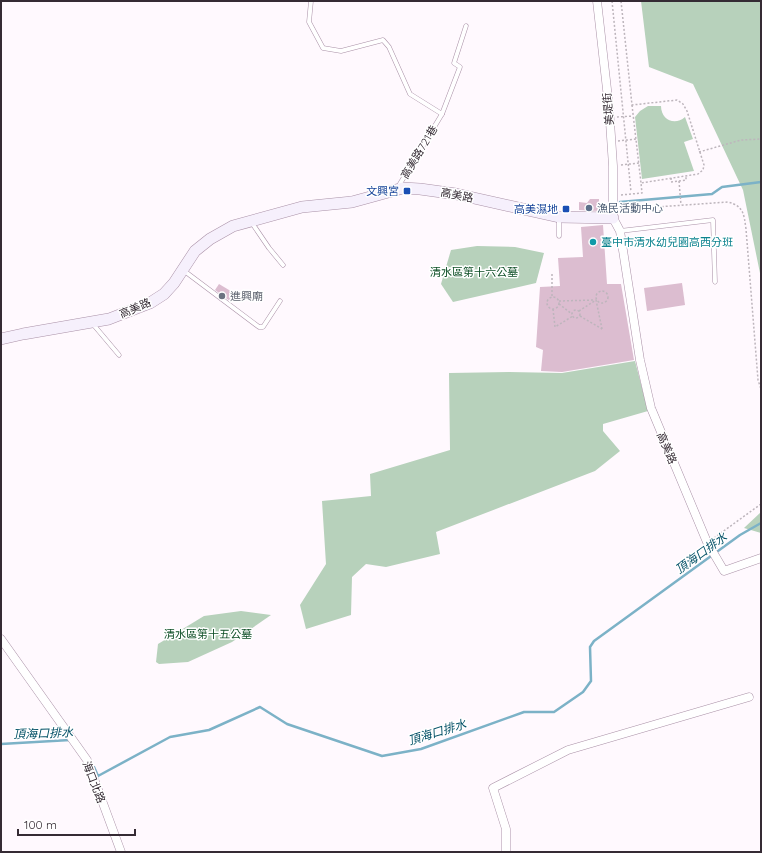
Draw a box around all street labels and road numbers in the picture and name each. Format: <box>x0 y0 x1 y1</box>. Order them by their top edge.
street label: 美堤街 <box>600 92 616 126</box>
street label: 高美路721巷 <box>398 123 440 181</box>
street label: 高美路 <box>439 185 475 205</box>
street label: 高美路 <box>117 295 153 321</box>
street label: 高美路 <box>654 430 680 466</box>
street label: 海口北路 <box>80 759 108 805</box>

